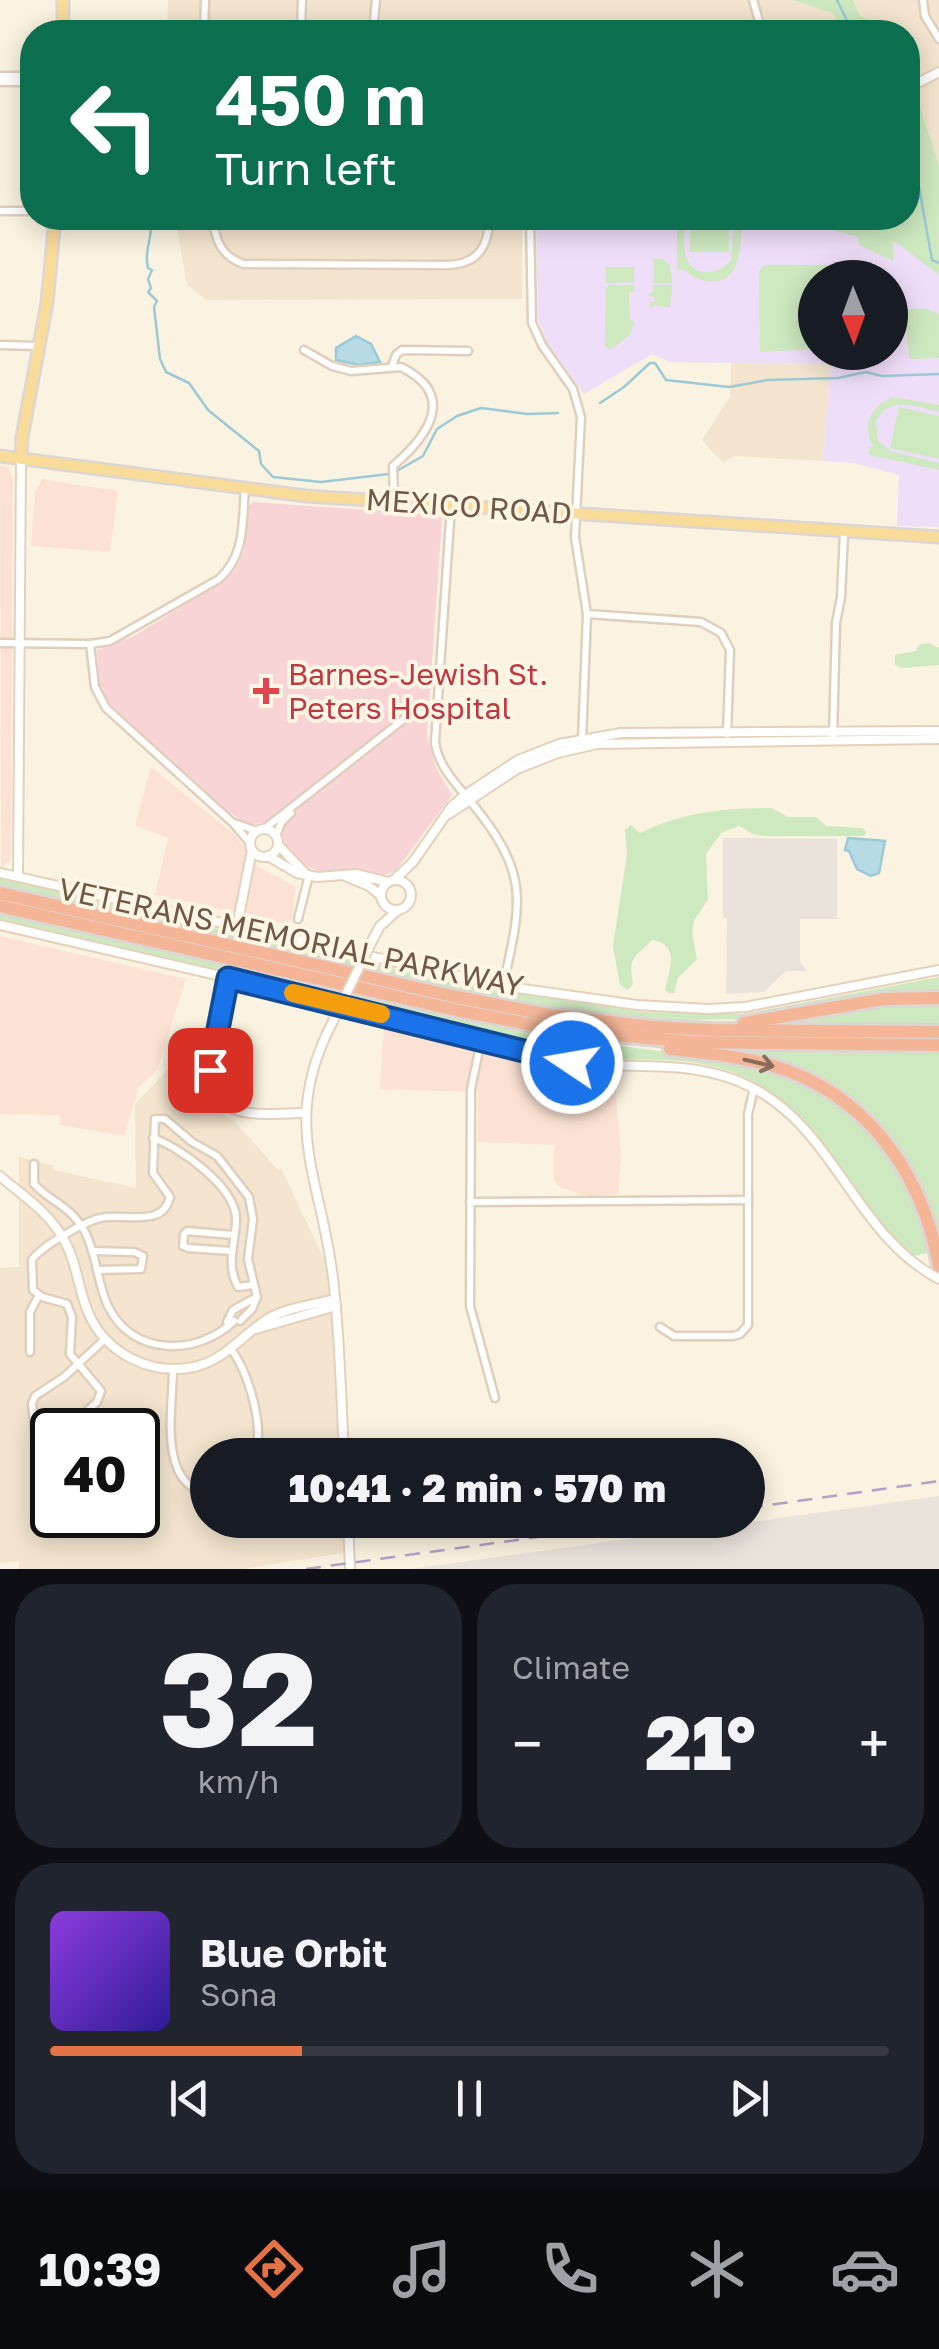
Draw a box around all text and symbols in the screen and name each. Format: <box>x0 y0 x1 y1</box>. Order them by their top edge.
text: 450 m <box>215 56 426 140</box>
icon: left <box>50 60 180 190</box>
text: Turn left <box>215 141 397 195</box>
north arrow <box>798 260 908 370</box>
map controls <box>798 260 908 370</box>
street label: MEXICO ROAD <box>365 481 573 531</box>
place label: Barnes-Jewish St. Peters Hospital <box>288 656 548 726</box>
marker: Barnes-Jewish St. Peters Hospital <box>253 678 279 704</box>
street label: VETERANS MEMORIAL PARKWAY <box>55 870 527 1004</box>
position arrow <box>520 1011 624 1115</box>
pin <box>168 1028 253 1113</box>
icon: arrive <box>183 1043 238 1098</box>
one-way arrow <box>742 1055 774 1073</box>
speed limit sign: 40 <box>30 1408 160 1538</box>
text: 10:41 · 2 min · 570 m <box>289 1465 666 1510</box>
text: 32 <box>159 1619 318 1775</box>
text: Climate <box>512 1648 630 1686</box>
text: 21° <box>645 1696 756 1787</box>
text: − <box>512 1710 542 1776</box>
text: + <box>859 1710 889 1776</box>
text: km/h <box>198 1762 279 1800</box>
text: Blue Orbit <box>200 1930 387 1975</box>
text: Sona <box>200 1975 277 2013</box>
icon: previous <box>162 2071 217 2126</box>
icon: pause <box>442 2071 497 2126</box>
icon: next <box>722 2071 777 2126</box>
icon: directions <box>239 2234 309 2304</box>
icon: music <box>387 2234 457 2304</box>
icon: phone <box>535 2234 605 2304</box>
icon: climate <box>682 2234 752 2304</box>
icon: car <box>830 2234 900 2304</box>
text: 10:39 <box>39 2242 162 2296</box>

